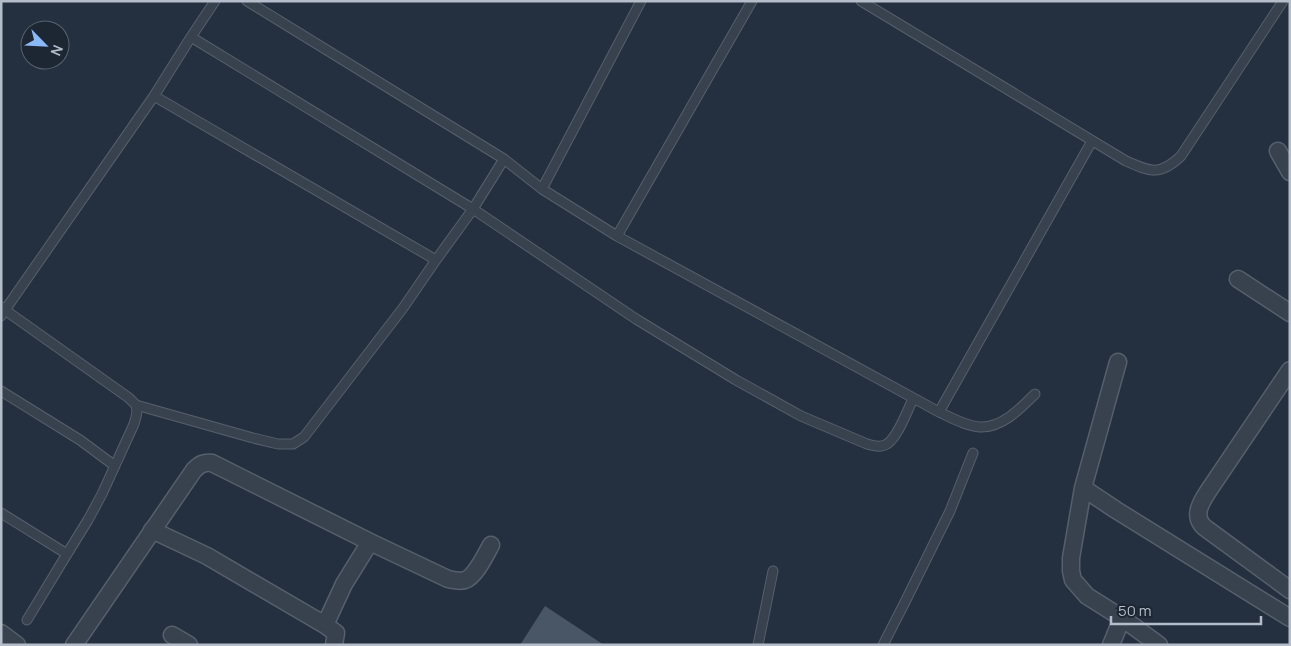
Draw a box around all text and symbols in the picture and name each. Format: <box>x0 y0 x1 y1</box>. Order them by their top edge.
north arrow <box>20 20 70 70</box>
text: N <box>47 42 68 59</box>
scale bar <box>1111 594 1261 626</box>
text: 50 m <box>1118 600 1152 621</box>

